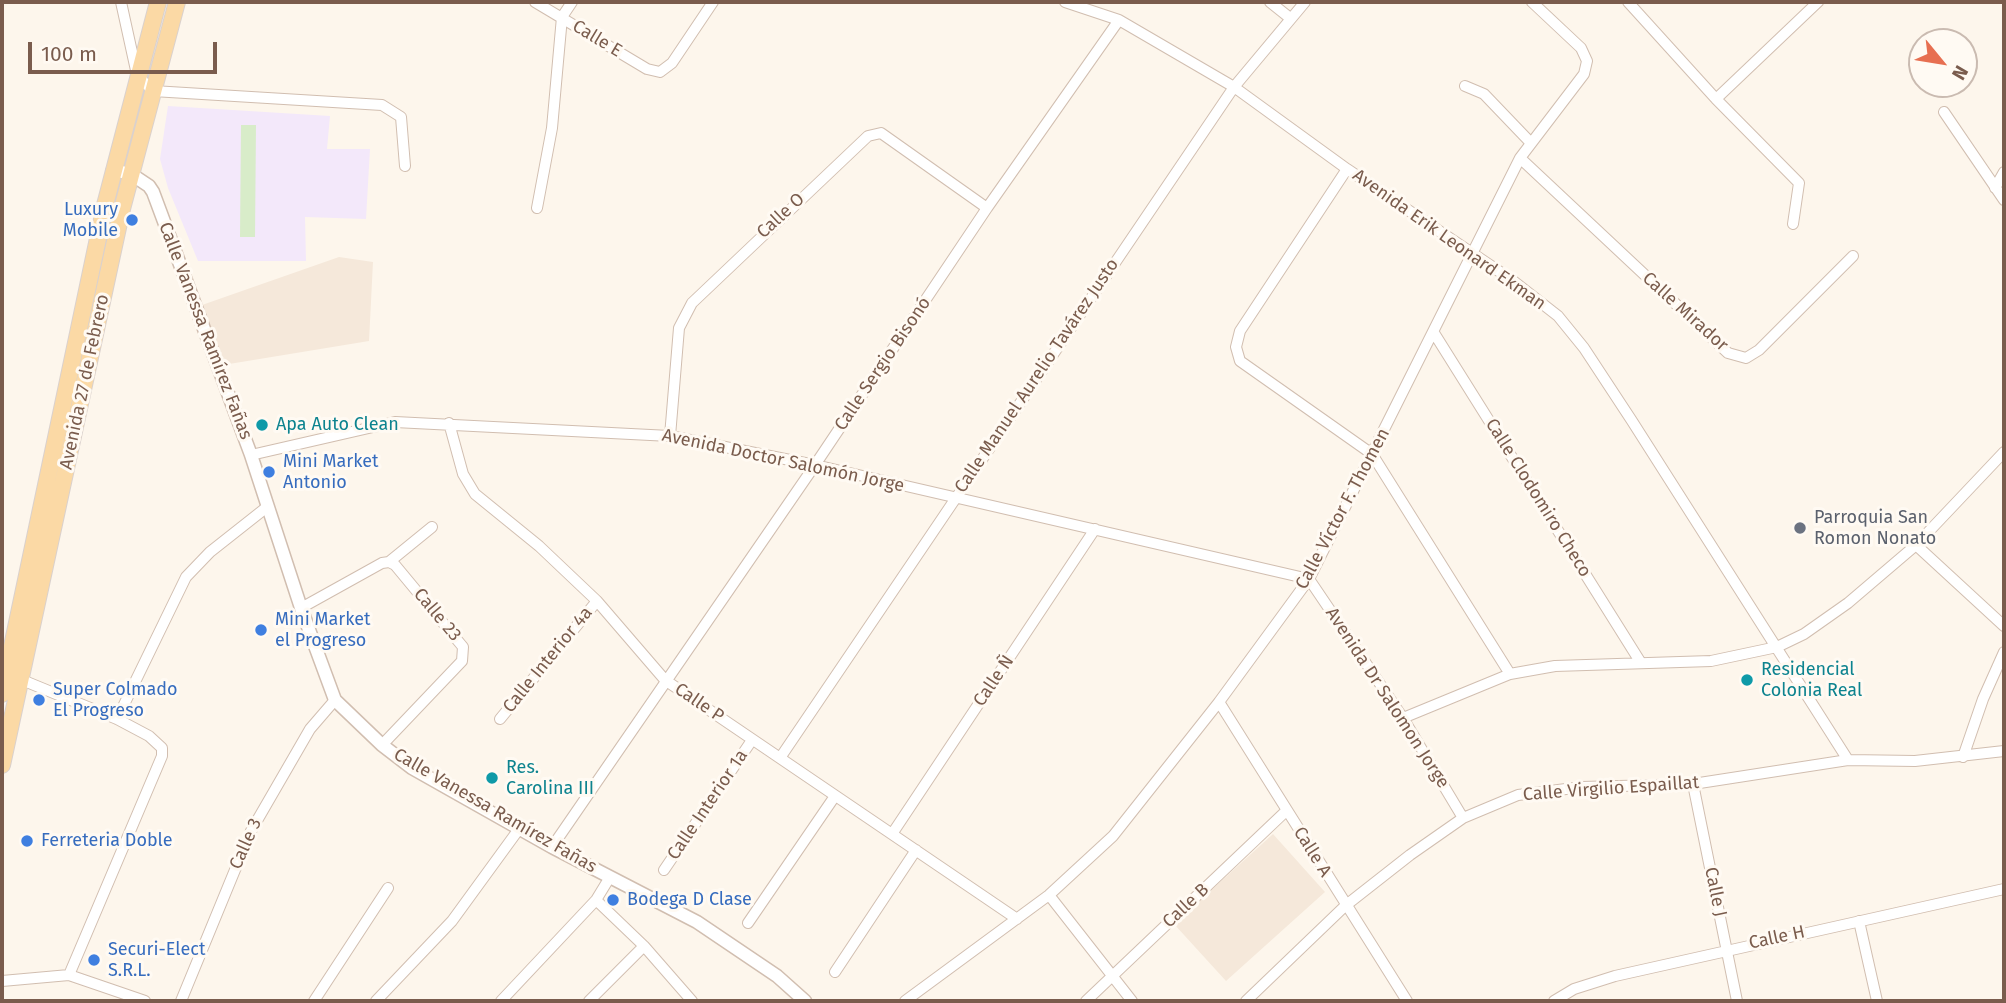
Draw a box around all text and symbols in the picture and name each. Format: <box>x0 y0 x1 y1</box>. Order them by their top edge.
street label: Calle E <box>568 16 626 62</box>
scale bar <box>32 28 220 72</box>
north arrow <box>1908 28 1978 98</box>
text: 100 m <box>41 41 97 67</box>
text: N <box>1947 62 1973 84</box>
street label: Avenida Erik Leonard Ekman <box>1348 165 1550 315</box>
street label: Calle O <box>753 189 809 243</box>
place label: Luxury Mobile <box>63 199 118 242</box>
marker: Luxury Mobile <box>124 212 140 228</box>
street label: Calle Vanessa Ramírez Fañas <box>154 219 256 443</box>
street label: Calle Manuel Aurelio Tavárez Justo <box>950 255 1124 497</box>
street label: Calle Mirador <box>1638 268 1732 356</box>
street label: Avenida 27 de Febrero <box>56 292 114 472</box>
street label: Calle Sergio Bisonó <box>830 293 936 435</box>
place label: Apa Auto Clean <box>276 414 399 436</box>
street label: Calle Clodomiro Checo <box>1480 415 1596 581</box>
marker: Apa Auto Clean <box>254 417 270 433</box>
street label: Avenida Doctor Salomón Jorge <box>660 425 906 497</box>
street label: Calle Víctor F. Thomen <box>1291 425 1395 593</box>
place label: Mini Market Antonio <box>283 451 379 494</box>
marker: Mini Market Antonio <box>261 464 277 480</box>
place label: Parroquia San Romon Nonato <box>1814 507 1936 550</box>
marker: Parroquia San Romon Nonato <box>1792 520 1808 536</box>
street label: Calle 23 <box>409 584 465 646</box>
street label: Calle Interior 4a <box>499 603 597 717</box>
street label: Avenida Dr Salomon Jorge <box>1320 604 1454 792</box>
place label: Mini Market el Progreso <box>275 609 371 652</box>
marker: Mini Market el Progreso <box>253 622 269 638</box>
street label: Calle Ñ <box>969 651 1019 711</box>
place label: Residencial Colonia Real <box>1761 659 1862 702</box>
marker: Residencial Colonia Real <box>1739 672 1755 688</box>
place label: Super Colmado El Progreso <box>53 679 178 722</box>
street label: Calle P <box>670 679 728 727</box>
marker: Super Colmado El Progreso <box>31 692 47 708</box>
street label: Calle Vanessa Ramírez Fañas <box>390 744 600 878</box>
street label: Calle Interior 1a <box>663 746 753 864</box>
place label: Res. Carolina III <box>506 757 594 800</box>
marker: Res. Carolina III <box>484 770 500 786</box>
street label: Calle Virgilio Espaillat <box>1522 772 1700 806</box>
street label: Calle 3 <box>225 815 267 873</box>
street label: Calle A <box>1288 823 1336 881</box>
place label: Ferreteria Doble <box>41 830 173 852</box>
marker: Ferreteria Doble <box>19 833 35 849</box>
street label: Calle J <box>1699 865 1731 919</box>
street label: Calle B <box>1158 879 1214 933</box>
place label: Bodega D Clase <box>627 889 752 911</box>
marker: Bodega D Clase <box>605 892 621 908</box>
street label: Calle H <box>1747 922 1807 954</box>
place label: Securi-Elect S.R.L. <box>108 939 205 982</box>
marker: Securi-Elect S.R.L. <box>86 952 102 968</box>

